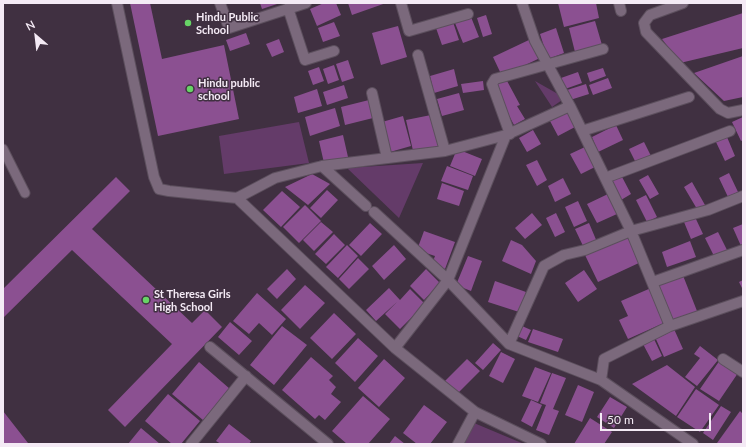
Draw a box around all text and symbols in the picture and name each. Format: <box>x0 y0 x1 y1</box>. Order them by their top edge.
place label: Hindu Public School <box>196 10 259 36</box>
north arrow <box>16 16 56 56</box>
text: N <box>23 17 37 33</box>
marker: Hindu Public School <box>183 18 193 28</box>
place label: Hindu public school <box>198 76 260 102</box>
marker: Hindu public school <box>185 84 195 94</box>
place label: St Theresa Girls High School <box>154 287 230 313</box>
marker: St Theresa Girls High School <box>141 295 151 305</box>
scale bar <box>602 405 713 431</box>
text: 50 m <box>607 412 634 427</box>

